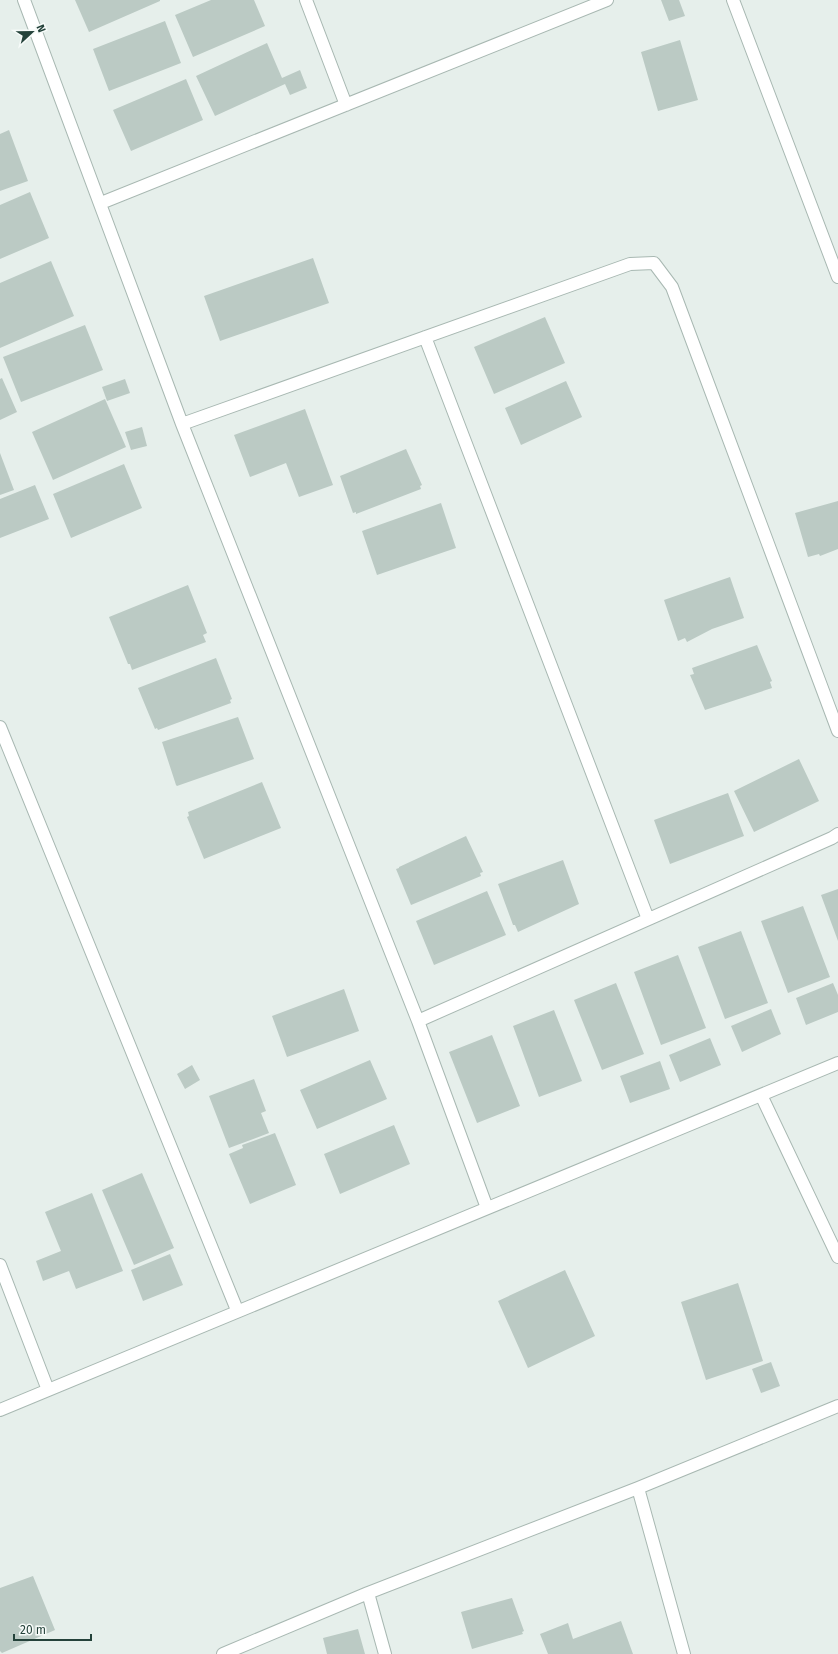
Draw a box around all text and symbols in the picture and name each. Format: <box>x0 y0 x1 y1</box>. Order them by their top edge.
north arrow <box>12 12 52 52</box>
text: N <box>33 23 48 34</box>
scale bar <box>14 1616 91 1642</box>
text: 20 m <box>20 1623 46 1637</box>

